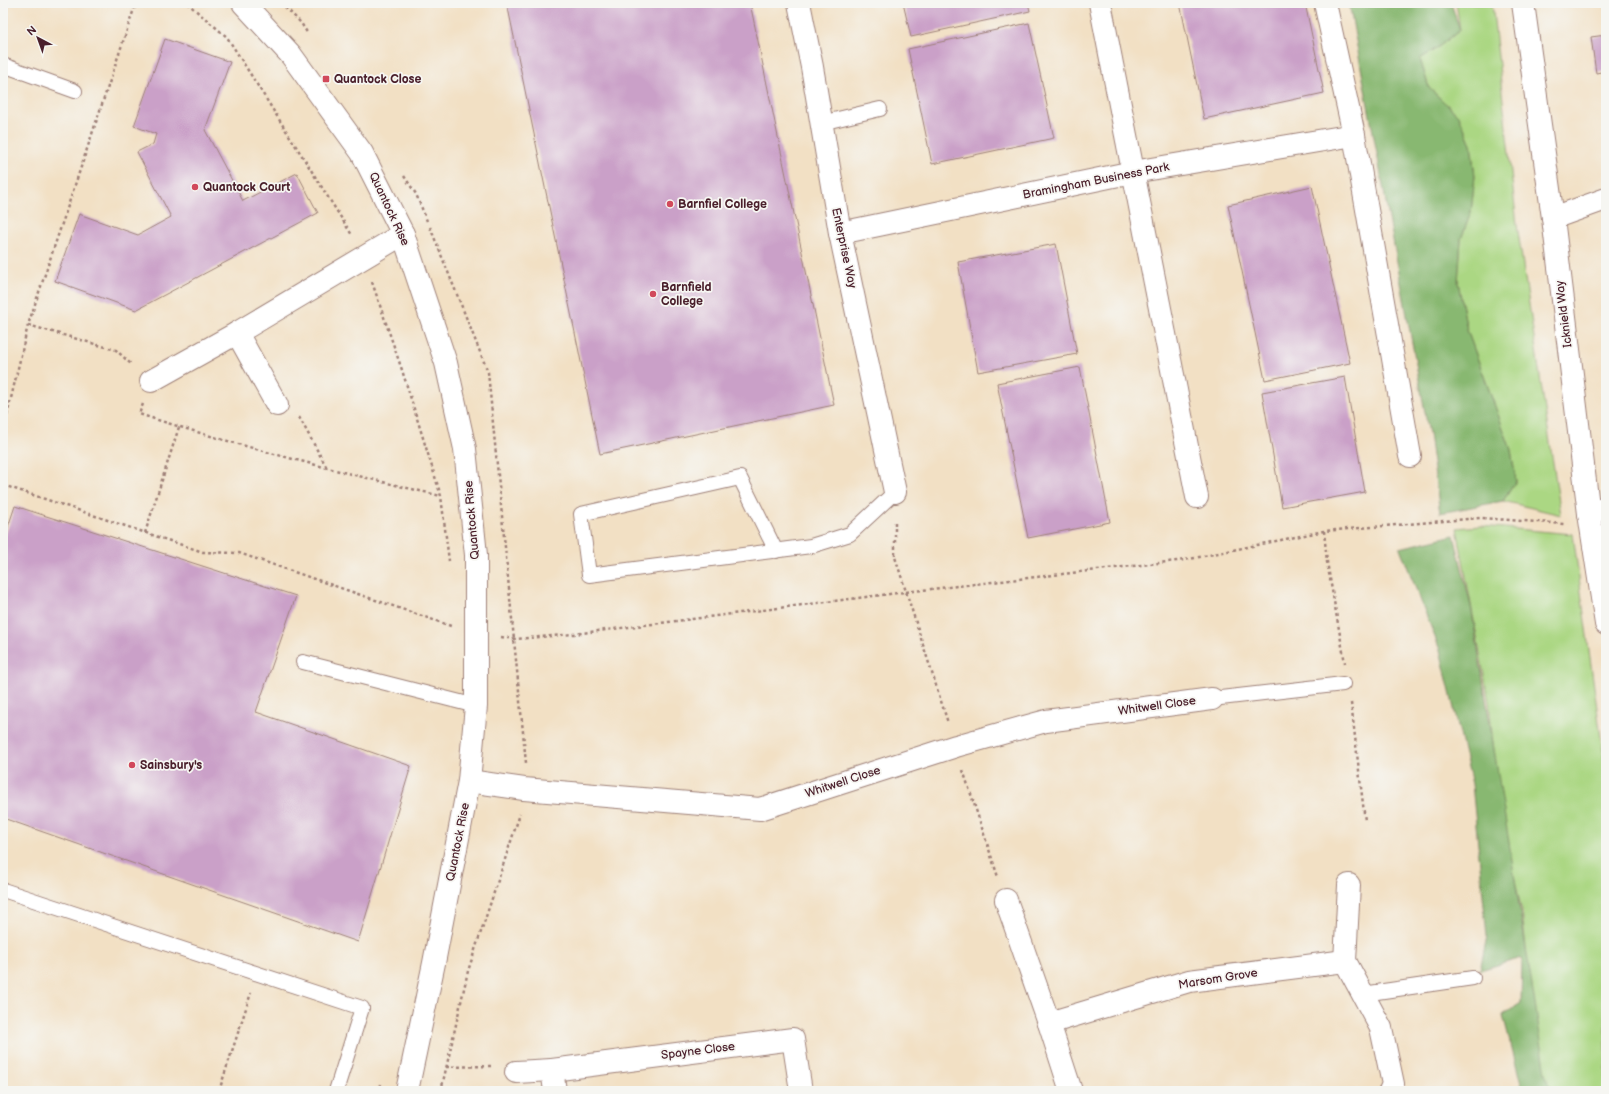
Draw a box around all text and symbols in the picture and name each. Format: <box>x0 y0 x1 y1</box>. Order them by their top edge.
north arrow <box>18 18 58 58</box>
text: N <box>24 23 39 38</box>
place label: Quantock Close <box>334 72 421 87</box>
marker: Quantock Close <box>321 74 331 84</box>
street label: Bramingham Business Park <box>1022 159 1171 203</box>
street label: Quantock Rise <box>365 170 413 248</box>
place label: Quantock Court <box>203 180 290 195</box>
marker: Quantock Court <box>190 182 200 192</box>
place label: Barnfiel College <box>678 197 767 212</box>
marker: Barnfiel College <box>665 199 675 209</box>
street label: Enterprise Way <box>828 206 860 290</box>
street label: Icknield Way <box>1552 279 1576 348</box>
place label: Barnfield College <box>661 280 712 309</box>
marker: Barnfield College <box>648 289 658 299</box>
street label: Quantock Rise <box>461 480 483 560</box>
street label: Whitwell Close <box>1117 693 1197 719</box>
place label: Sainsbury's <box>140 758 202 773</box>
marker: Sainsbury's <box>127 760 137 770</box>
street label: Whitwell Close <box>803 763 883 801</box>
street label: Quantock Rise <box>443 801 473 883</box>
street label: Marsom Grove <box>1177 965 1259 993</box>
street label: Spayne Close <box>660 1039 736 1063</box>

